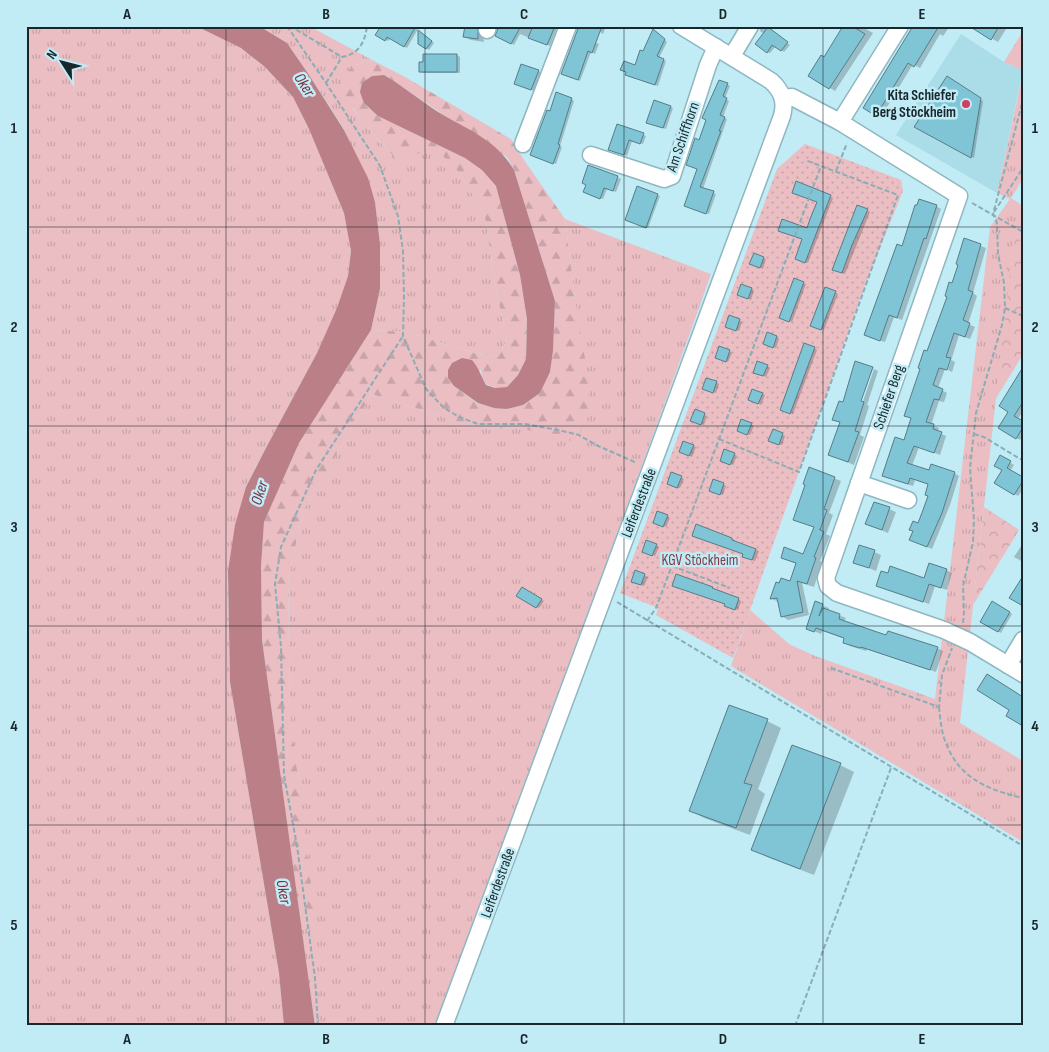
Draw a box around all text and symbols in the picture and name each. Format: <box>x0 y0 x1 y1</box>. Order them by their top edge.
text: A <box>122 5 131 24</box>
text: B <box>322 5 330 24</box>
text: C <box>520 5 528 24</box>
text: D <box>719 5 727 24</box>
text: E <box>919 5 926 24</box>
north arrow <box>38 38 88 88</box>
text: N <box>43 47 61 63</box>
water label: Oker <box>290 70 319 101</box>
place label: Kita Schiefer Berg Stöckheim <box>873 86 956 122</box>
marker: Kita Schiefer Berg Stöckheim <box>960 98 972 110</box>
street label: Am Schiffhorn <box>662 100 704 175</box>
text: 1 <box>11 119 18 138</box>
text: 1 <box>1032 119 1039 138</box>
text: 2 <box>10 318 18 337</box>
text: 2 <box>1031 318 1039 337</box>
street label: Schiefer Berg <box>869 362 909 432</box>
street label: Leiferdestraße <box>617 466 661 540</box>
water label: Oker <box>247 478 273 507</box>
text: 3 <box>10 518 18 537</box>
text: 3 <box>1031 518 1039 537</box>
park label: KGV Stöckheim <box>662 551 738 570</box>
text: 4 <box>10 717 18 736</box>
text: 4 <box>1031 717 1039 736</box>
street label: Leiferdestraße <box>477 846 519 920</box>
water label: Oker <box>272 878 295 906</box>
text: 5 <box>10 916 18 935</box>
text: 5 <box>1031 916 1039 935</box>
text: A <box>122 1030 131 1049</box>
text: B <box>322 1030 330 1049</box>
text: C <box>520 1030 528 1049</box>
text: D <box>719 1030 727 1049</box>
text: E <box>919 1030 926 1049</box>

